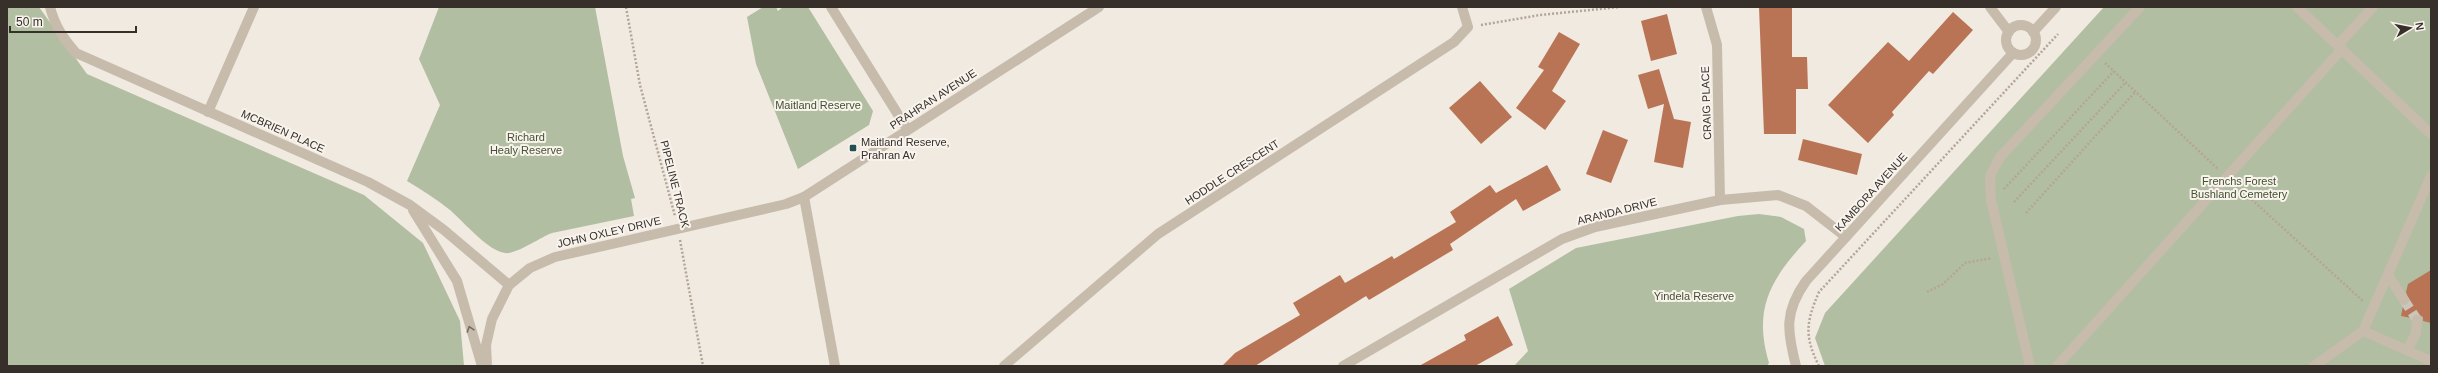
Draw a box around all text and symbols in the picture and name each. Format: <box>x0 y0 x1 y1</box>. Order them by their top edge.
scale bar <box>10 8 136 34</box>
north arrow <box>2390 8 2430 48</box>
text: 50 m <box>16 15 43 29</box>
text: N <box>2413 21 2426 31</box>
street label: CRAIG PLACE <box>1699 66 1713 140</box>
street label: PRAHRAN AVENUE <box>888 67 978 131</box>
park label: Maitland Reserve <box>775 99 861 111</box>
street label: MCBRIEN PLACE <box>240 107 326 155</box>
park label: Richard Healy Reserve <box>490 131 562 156</box>
place label: Maitland Reserve, Prahran Av <box>861 136 950 161</box>
street label: HODDLE CRESCENT <box>1183 137 1281 207</box>
street label: PIPELINE TRACK <box>658 139 692 230</box>
marker: Maitland Reserve, Prahran Av <box>848 143 858 153</box>
street label: KAMBORA AVENUE <box>1833 150 1909 234</box>
park label: Frenchs Forest Bushland Cemetery <box>2191 175 2288 200</box>
street label: ARANDA DRIVE <box>1576 195 1658 227</box>
street label: JOHN OXLEY DRIVE <box>556 214 662 250</box>
park label: Yindela Reserve <box>1654 290 1734 302</box>
one-way arrow <box>466 326 475 333</box>

